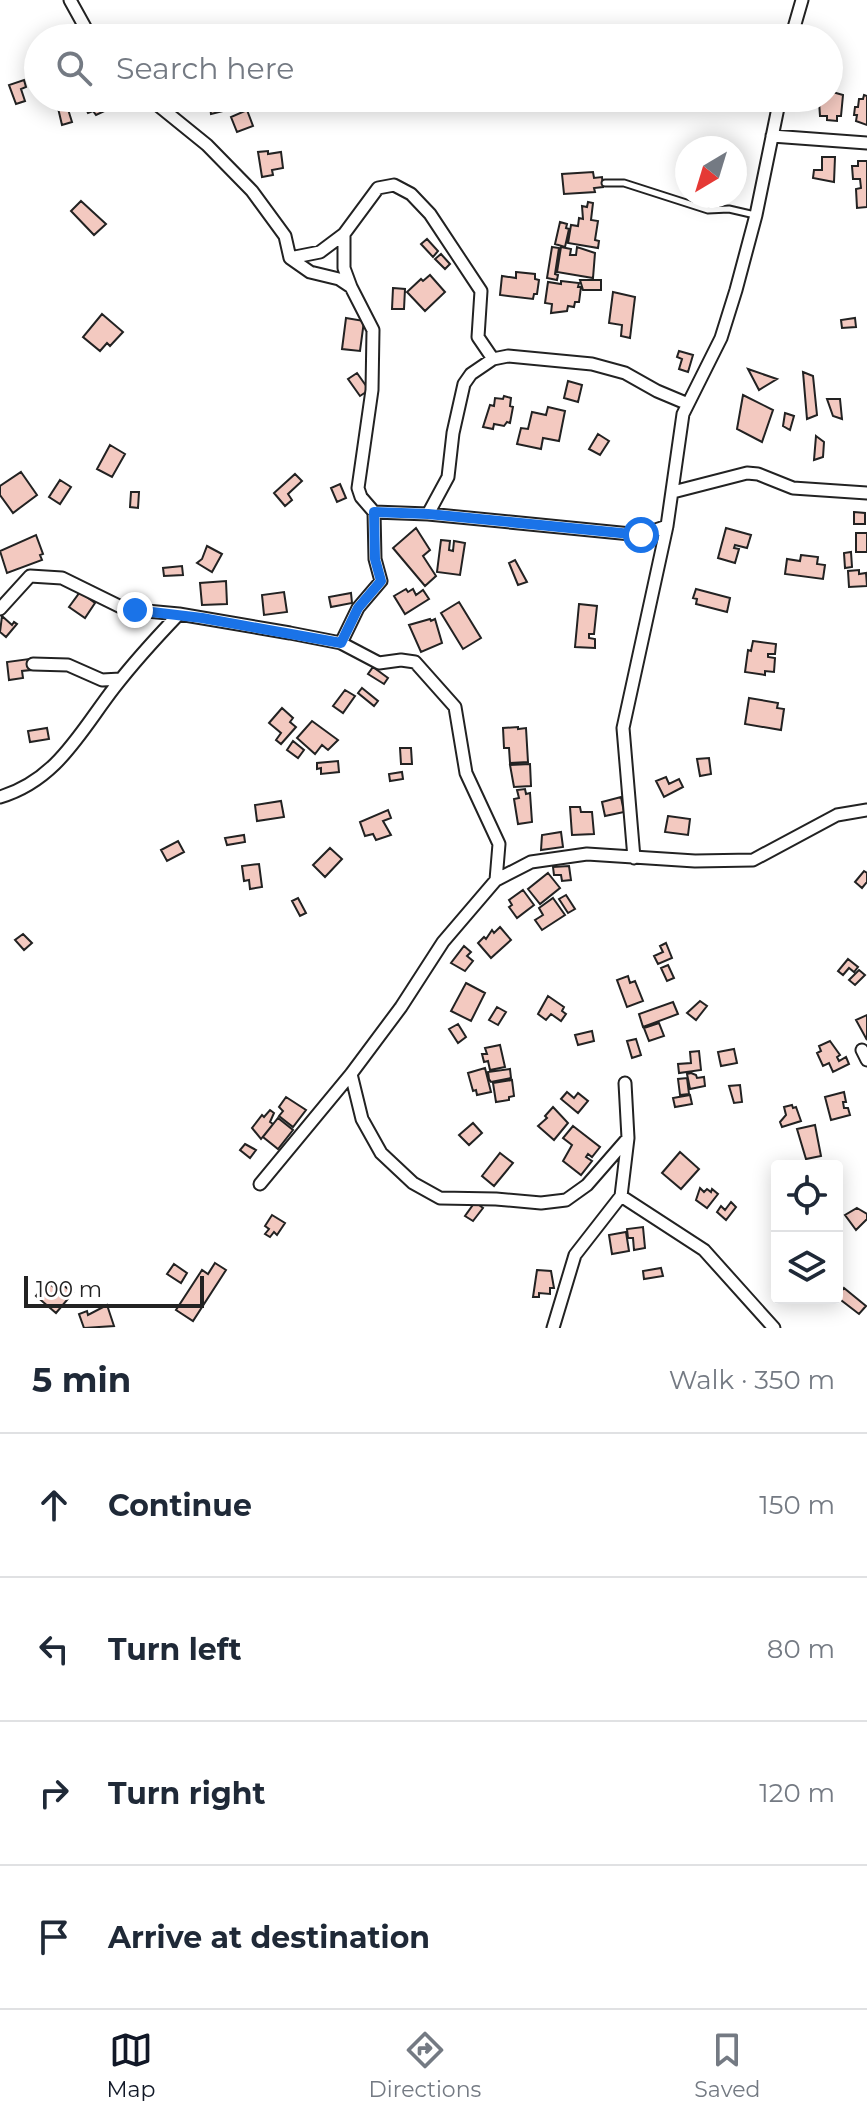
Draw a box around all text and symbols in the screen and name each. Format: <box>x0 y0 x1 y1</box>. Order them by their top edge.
search box <box>24 24 843 112</box>
icon: search <box>52 46 96 90</box>
text: Search here <box>116 50 294 87</box>
north arrow <box>675 136 747 208</box>
route start <box>623 517 659 553</box>
route end <box>117 592 153 628</box>
map controls <box>771 1160 843 1304</box>
button: locate <box>771 1160 843 1232</box>
button: layers <box>771 1232 843 1304</box>
scale bar <box>24 1272 204 1308</box>
text: 100 m <box>36 1276 102 1303</box>
text: 5 min <box>32 1359 131 1401</box>
text: Walk · 350 m <box>669 1364 835 1396</box>
icon: ahead <box>32 1483 76 1527</box>
text: Continue <box>108 1487 252 1524</box>
text: 150 m <box>759 1489 835 1521</box>
icon: left <box>32 1627 76 1671</box>
text: Turn left <box>108 1631 241 1668</box>
text: 80 m <box>767 1633 835 1665</box>
icon: right <box>32 1771 76 1815</box>
text: Turn right <box>108 1775 265 1812</box>
text: 120 m <box>759 1777 835 1809</box>
icon: arrive <box>32 1915 76 1959</box>
text: Arrive at destination <box>108 1919 430 1956</box>
tab: Map <box>107 2028 155 2103</box>
tab: Directions <box>369 2028 481 2103</box>
tab: Saved <box>694 2028 760 2103</box>

